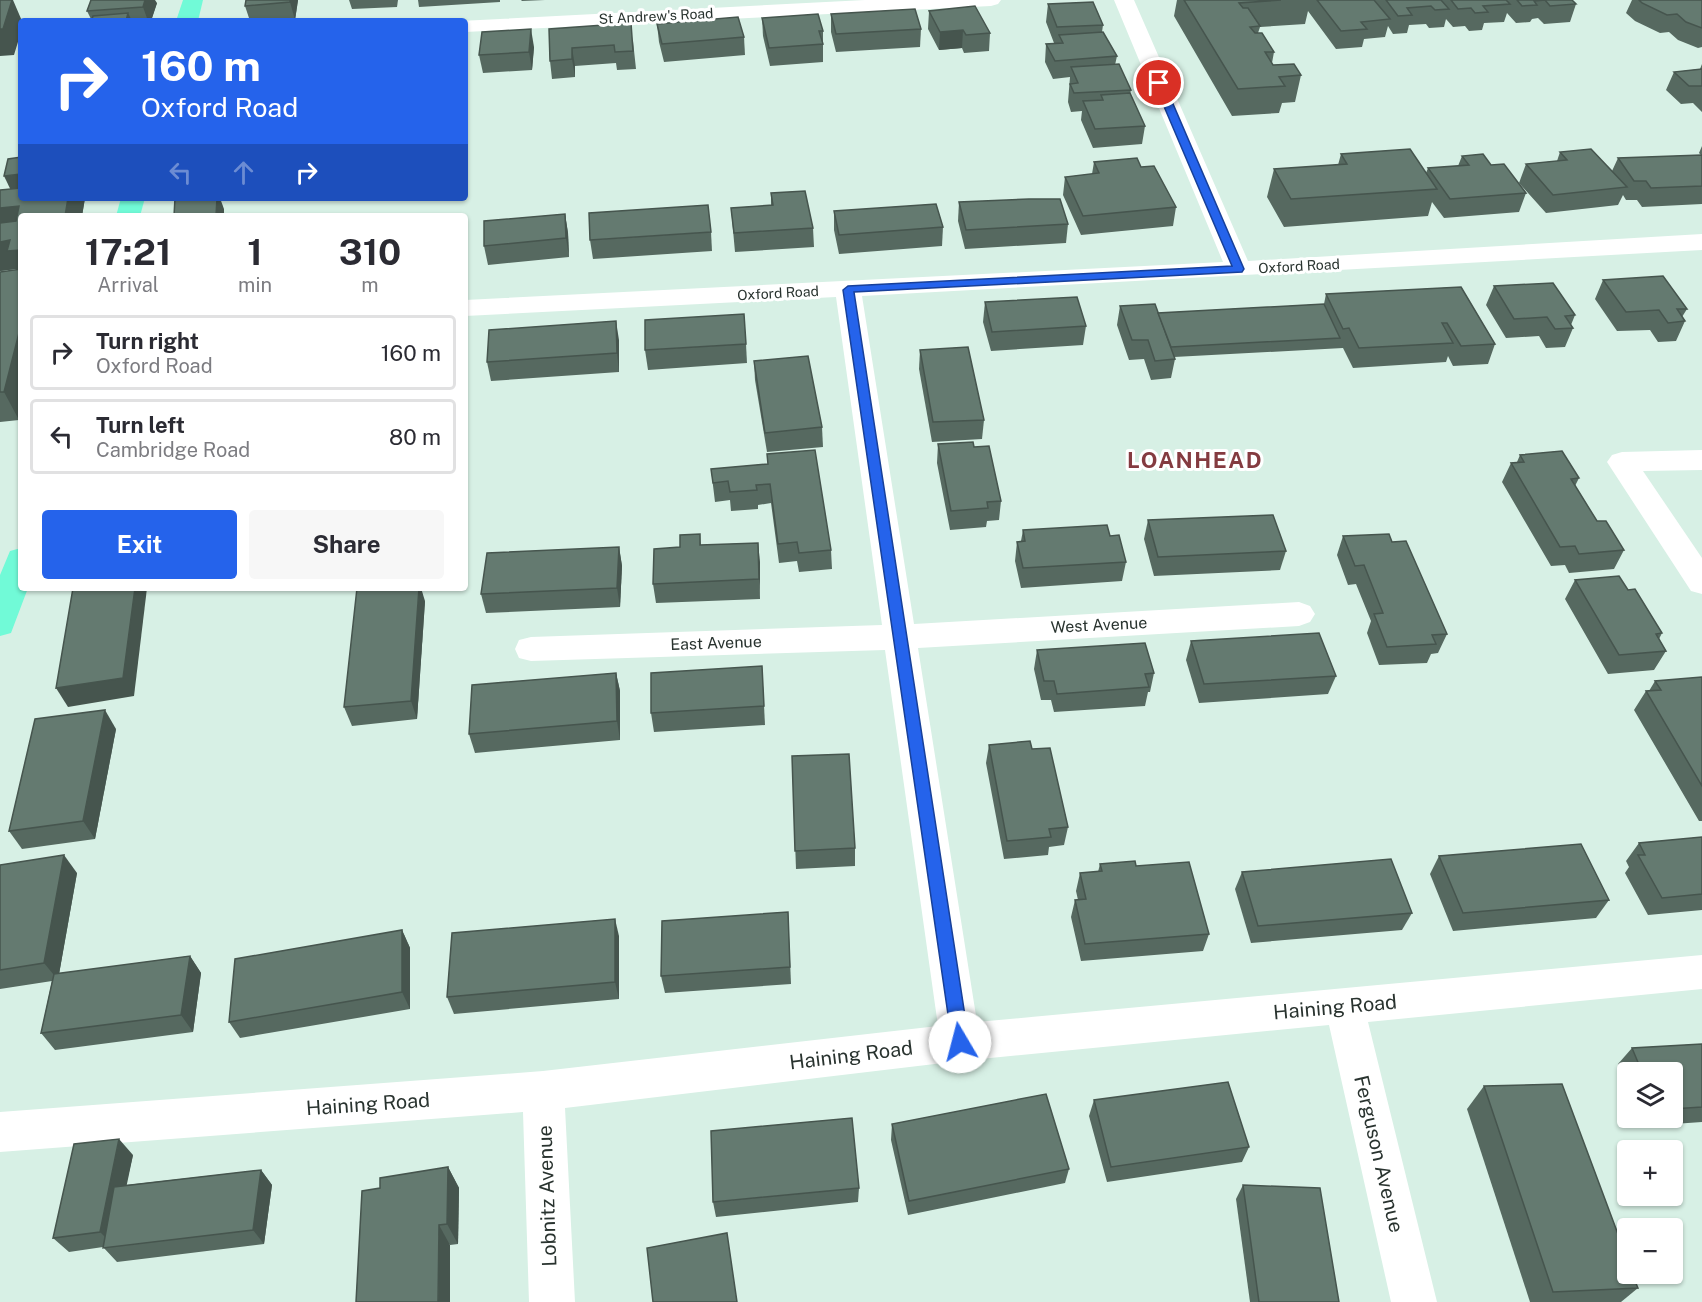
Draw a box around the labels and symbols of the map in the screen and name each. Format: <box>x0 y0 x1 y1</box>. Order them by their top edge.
street label: St Andrew's Road <box>598 5 714 27</box>
pin <box>1133 57 1184 108</box>
street label: Oxford Road <box>1258 256 1340 276</box>
street label: Oxford Road <box>737 283 819 303</box>
district label: LOANHEAD <box>1127 447 1263 473</box>
street label: West Avenue <box>1050 613 1148 637</box>
street label: East Avenue <box>670 632 762 654</box>
street label: Haining Road <box>1272 990 1398 1024</box>
position arrow <box>928 1010 992 1074</box>
street label: Haining Road <box>788 1036 914 1074</box>
street label: Ferguson Avenue <box>1349 1073 1409 1235</box>
street label: Haining Road <box>305 1088 431 1120</box>
street label: Lobnitz Avenue <box>533 1125 561 1267</box>

